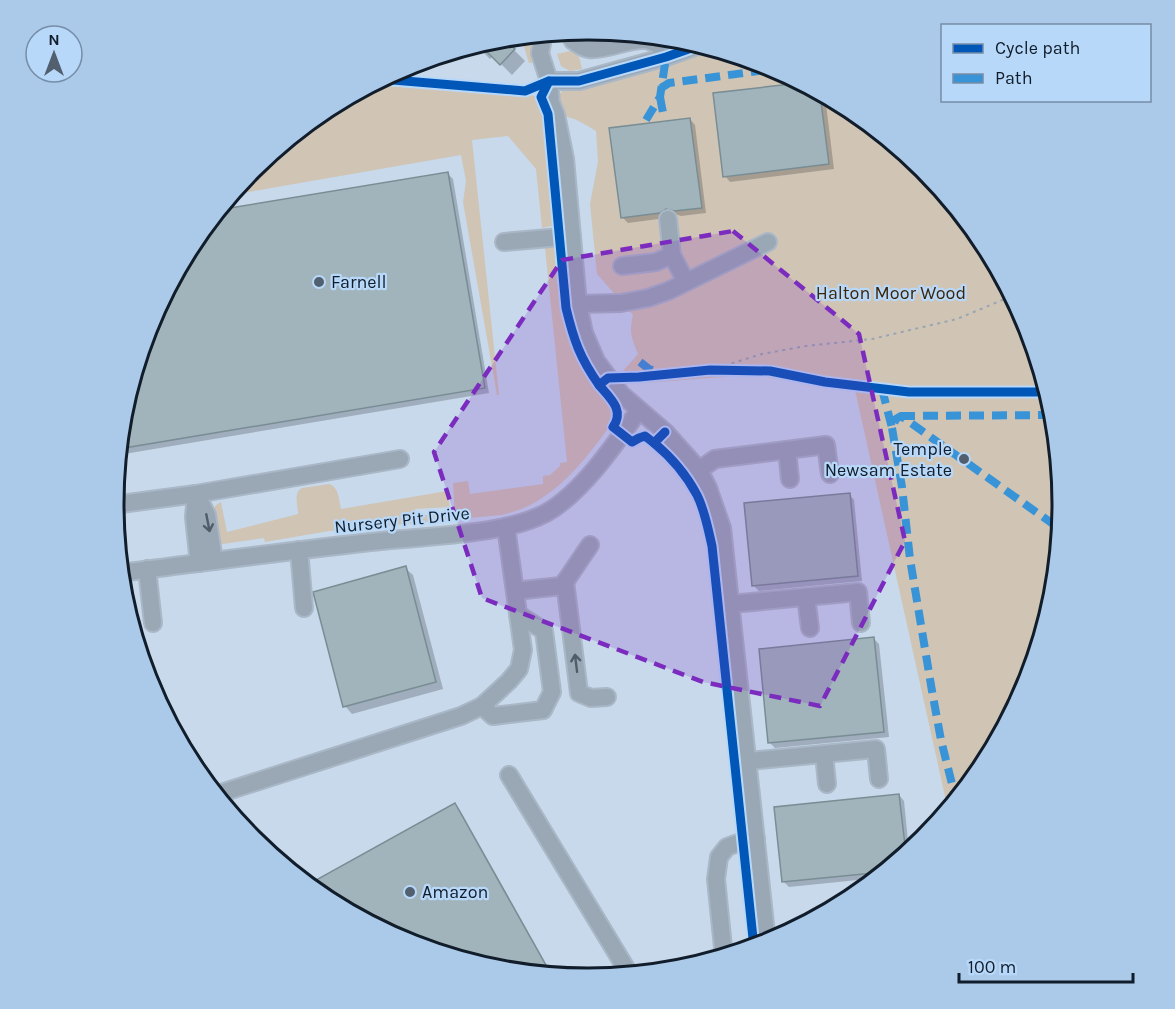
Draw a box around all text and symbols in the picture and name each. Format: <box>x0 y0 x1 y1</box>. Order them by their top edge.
north arrow <box>24 24 84 84</box>
legend <box>941 24 1151 102</box>
text: N <box>48 30 60 49</box>
text: Cycle path <box>995 37 1080 59</box>
text: Path <box>995 67 1033 89</box>
place label: Farnell <box>331 271 387 293</box>
marker: Farnell <box>312 275 326 289</box>
park label: Halton Moor Wood <box>816 282 966 304</box>
place label: Temple Newsam Estate <box>825 438 952 481</box>
marker: Temple Newsam Estate <box>957 452 971 466</box>
street label: Nursery Pit Drive <box>333 502 471 538</box>
one-way arrow <box>203 513 214 532</box>
one-way arrow <box>570 654 581 674</box>
place label: Amazon <box>422 881 488 903</box>
marker: Amazon <box>403 885 417 899</box>
scale bar <box>959 946 1133 984</box>
text: 100 m <box>968 956 1016 978</box>

